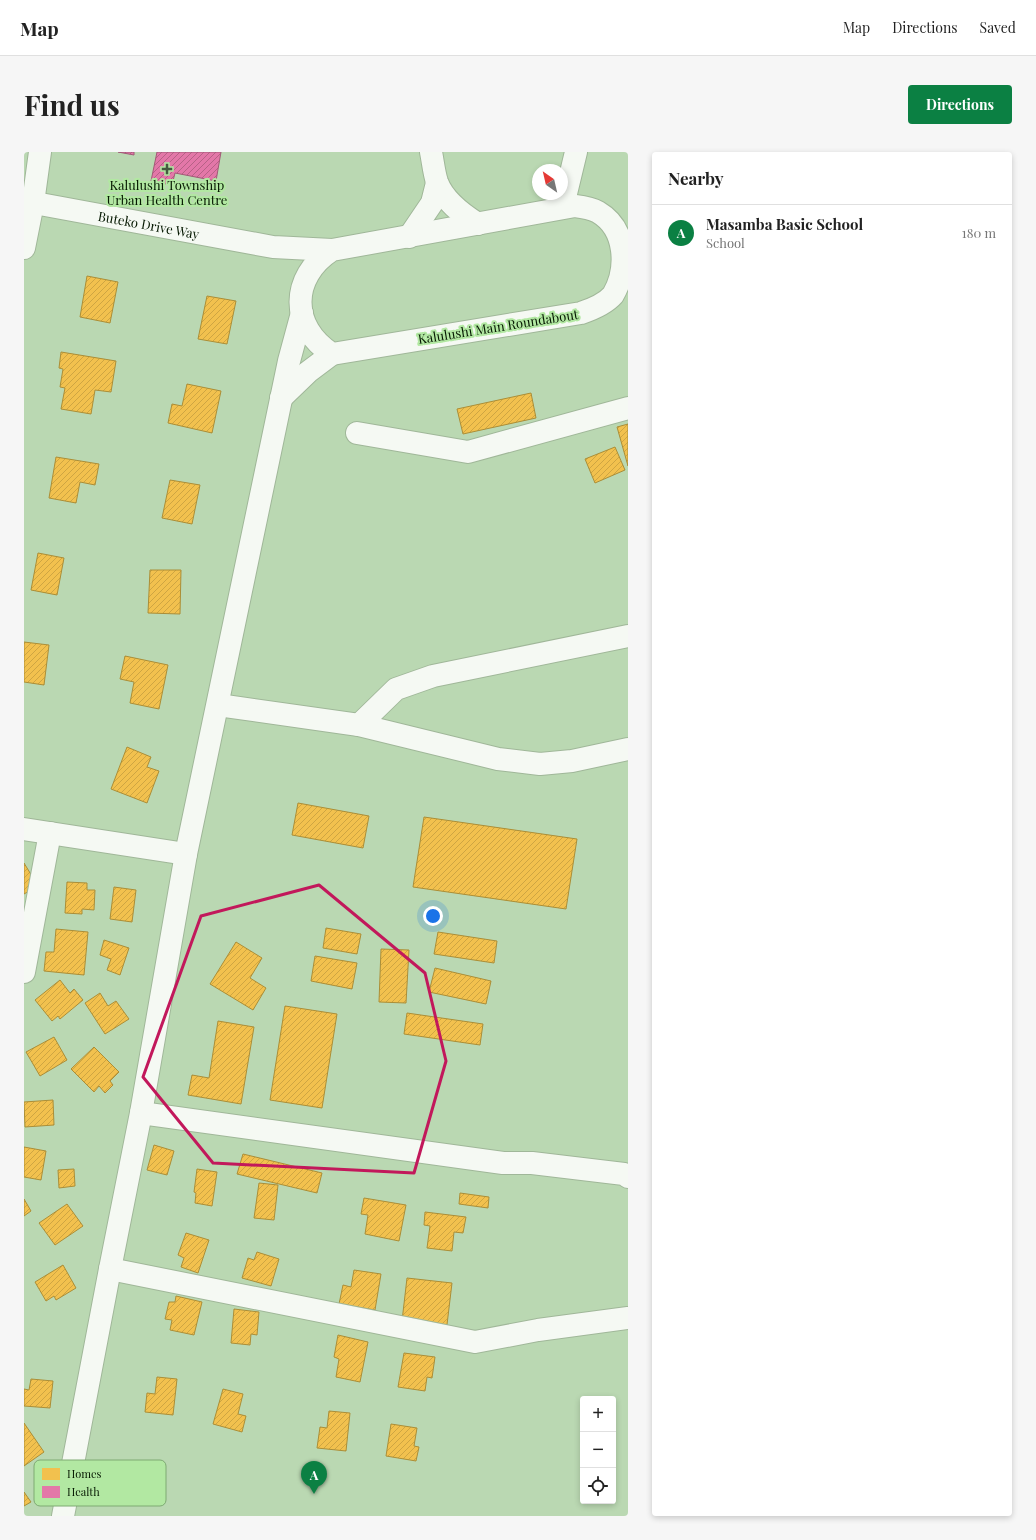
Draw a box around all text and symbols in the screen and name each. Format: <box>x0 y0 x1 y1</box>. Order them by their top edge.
text: Map <box>20 15 59 41</box>
text: Map <box>843 18 870 37</box>
text: Directions <box>892 18 958 37</box>
text: Saved <box>980 18 1016 37</box>
button: Directions <box>908 85 1012 124</box>
text: Find us <box>24 86 120 123</box>
marker: Kalulushi Township Urban Health Centre <box>161 163 173 175</box>
north arrow <box>532 164 568 200</box>
text: Nearby <box>668 167 723 189</box>
place label: Kalulushi Township Urban Health Centre <box>107 176 228 208</box>
street label: Buteko Drive Way <box>97 206 201 242</box>
text: Masamba Basic School <box>706 214 863 234</box>
text: A <box>677 224 685 241</box>
text: 180 m <box>962 224 996 241</box>
text: School <box>706 234 745 251</box>
street label: Kalulushi Main Roundabout <box>417 305 580 347</box>
your location <box>423 906 443 926</box>
map controls <box>580 1396 616 1504</box>
button: + <box>580 1396 616 1432</box>
button: − <box>580 1432 616 1468</box>
legend <box>34 1460 166 1506</box>
pin: A <box>301 1461 327 1494</box>
text: Homes <box>67 1466 101 1481</box>
button: locate <box>580 1468 616 1504</box>
text: Health <box>67 1484 100 1499</box>

